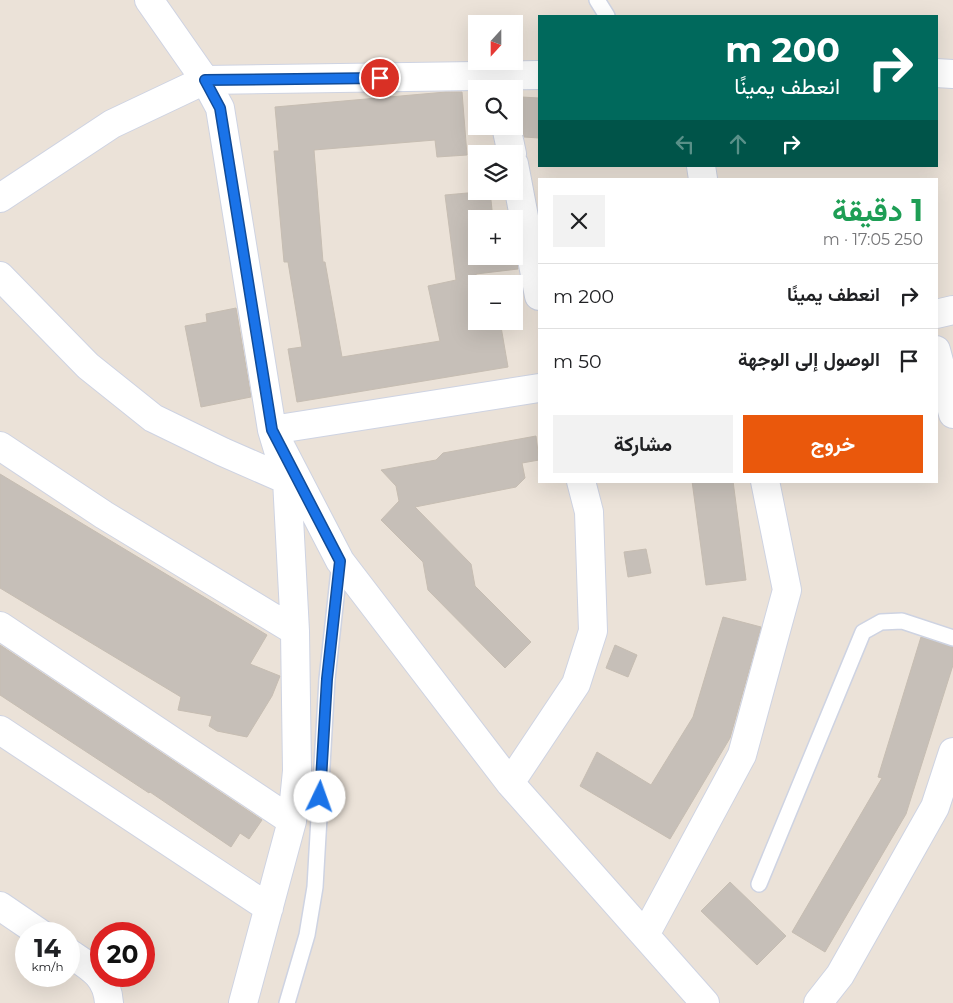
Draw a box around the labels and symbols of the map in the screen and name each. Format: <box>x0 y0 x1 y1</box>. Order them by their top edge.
north arrow <box>468 15 522 70</box>
pin <box>359 57 401 99</box>
position arrow <box>293 770 345 822</box>
speed limit sign: 20 <box>90 922 155 987</box>

